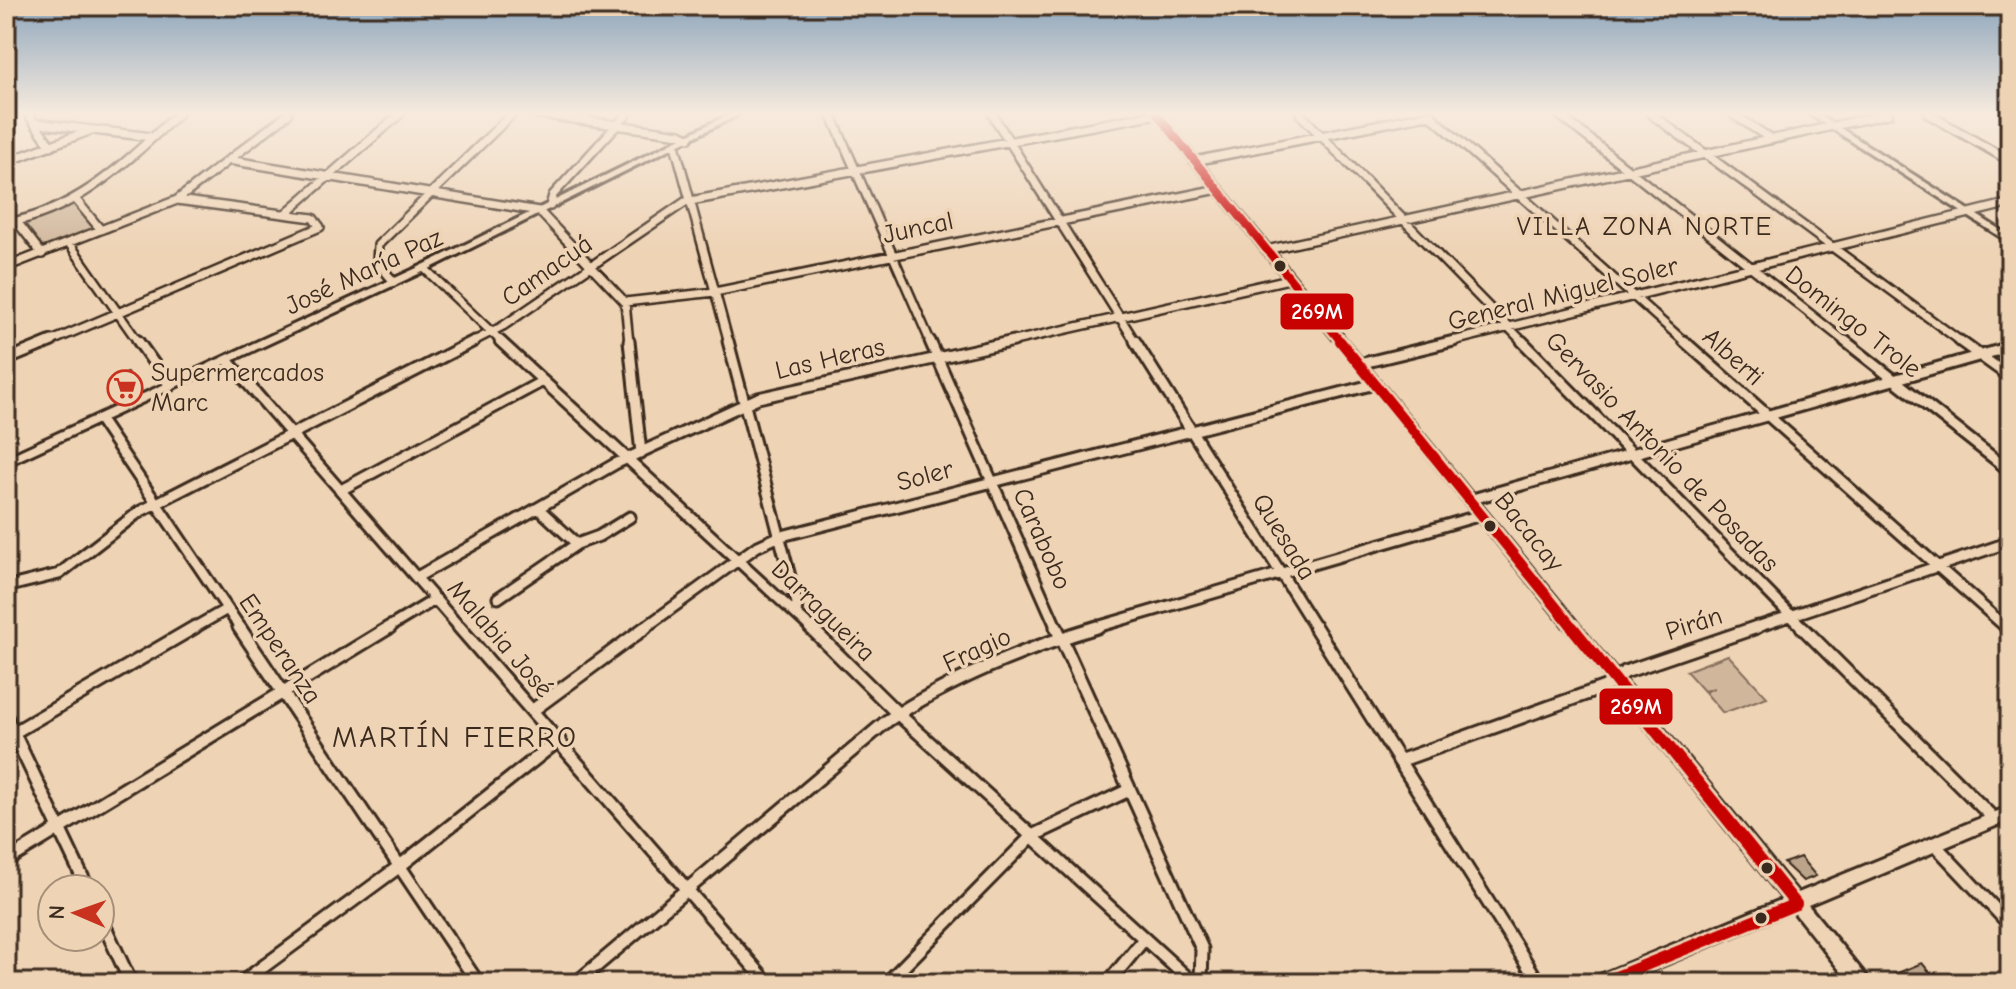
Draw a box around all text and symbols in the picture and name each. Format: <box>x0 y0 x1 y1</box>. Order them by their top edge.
street label: Juncal <box>880 206 956 250</box>
district label: VILLA ZONA NORTE <box>1517 212 1773 242</box>
street label: José María Paz <box>281 223 447 321</box>
street label: Camacuá <box>496 229 598 313</box>
street label: General Miguel Soler <box>1445 251 1682 337</box>
unlabelled marker <box>1272 258 1288 274</box>
street label: Domingo Trole <box>1779 260 1927 384</box>
line badge: 269M <box>1279 292 1355 331</box>
text: 269M <box>1291 299 1343 325</box>
street label: Alberti <box>1696 322 1770 392</box>
street label: Gervasio Antonio de Posadas <box>1539 326 1785 578</box>
street label: Las Heras <box>772 332 888 386</box>
place label: Supermercados Marc <box>151 358 324 418</box>
supermarket icon: Supermercados Marc <box>106 369 144 407</box>
street label: Soler <box>894 454 957 498</box>
street label: Carabobo <box>1006 484 1078 594</box>
street label: Bacacay <box>1488 486 1570 578</box>
street label: Quesada <box>1246 488 1322 586</box>
unlabelled marker <box>1482 518 1498 534</box>
street label: Darragueira <box>765 554 881 668</box>
street label: Malabia José <box>441 574 559 704</box>
street label: Emperanza <box>232 588 328 710</box>
street label: Pirán <box>1662 601 1726 647</box>
street label: Fragio <box>938 621 1016 679</box>
line badge: 269M <box>1598 687 1674 726</box>
text: 269M <box>1610 694 1662 720</box>
district label: MARTÍN FIERRO <box>332 720 578 755</box>
unlabelled marker <box>1759 860 1775 876</box>
north arrow <box>36 873 116 953</box>
text: N <box>44 905 70 920</box>
unlabelled marker <box>1753 910 1769 926</box>

